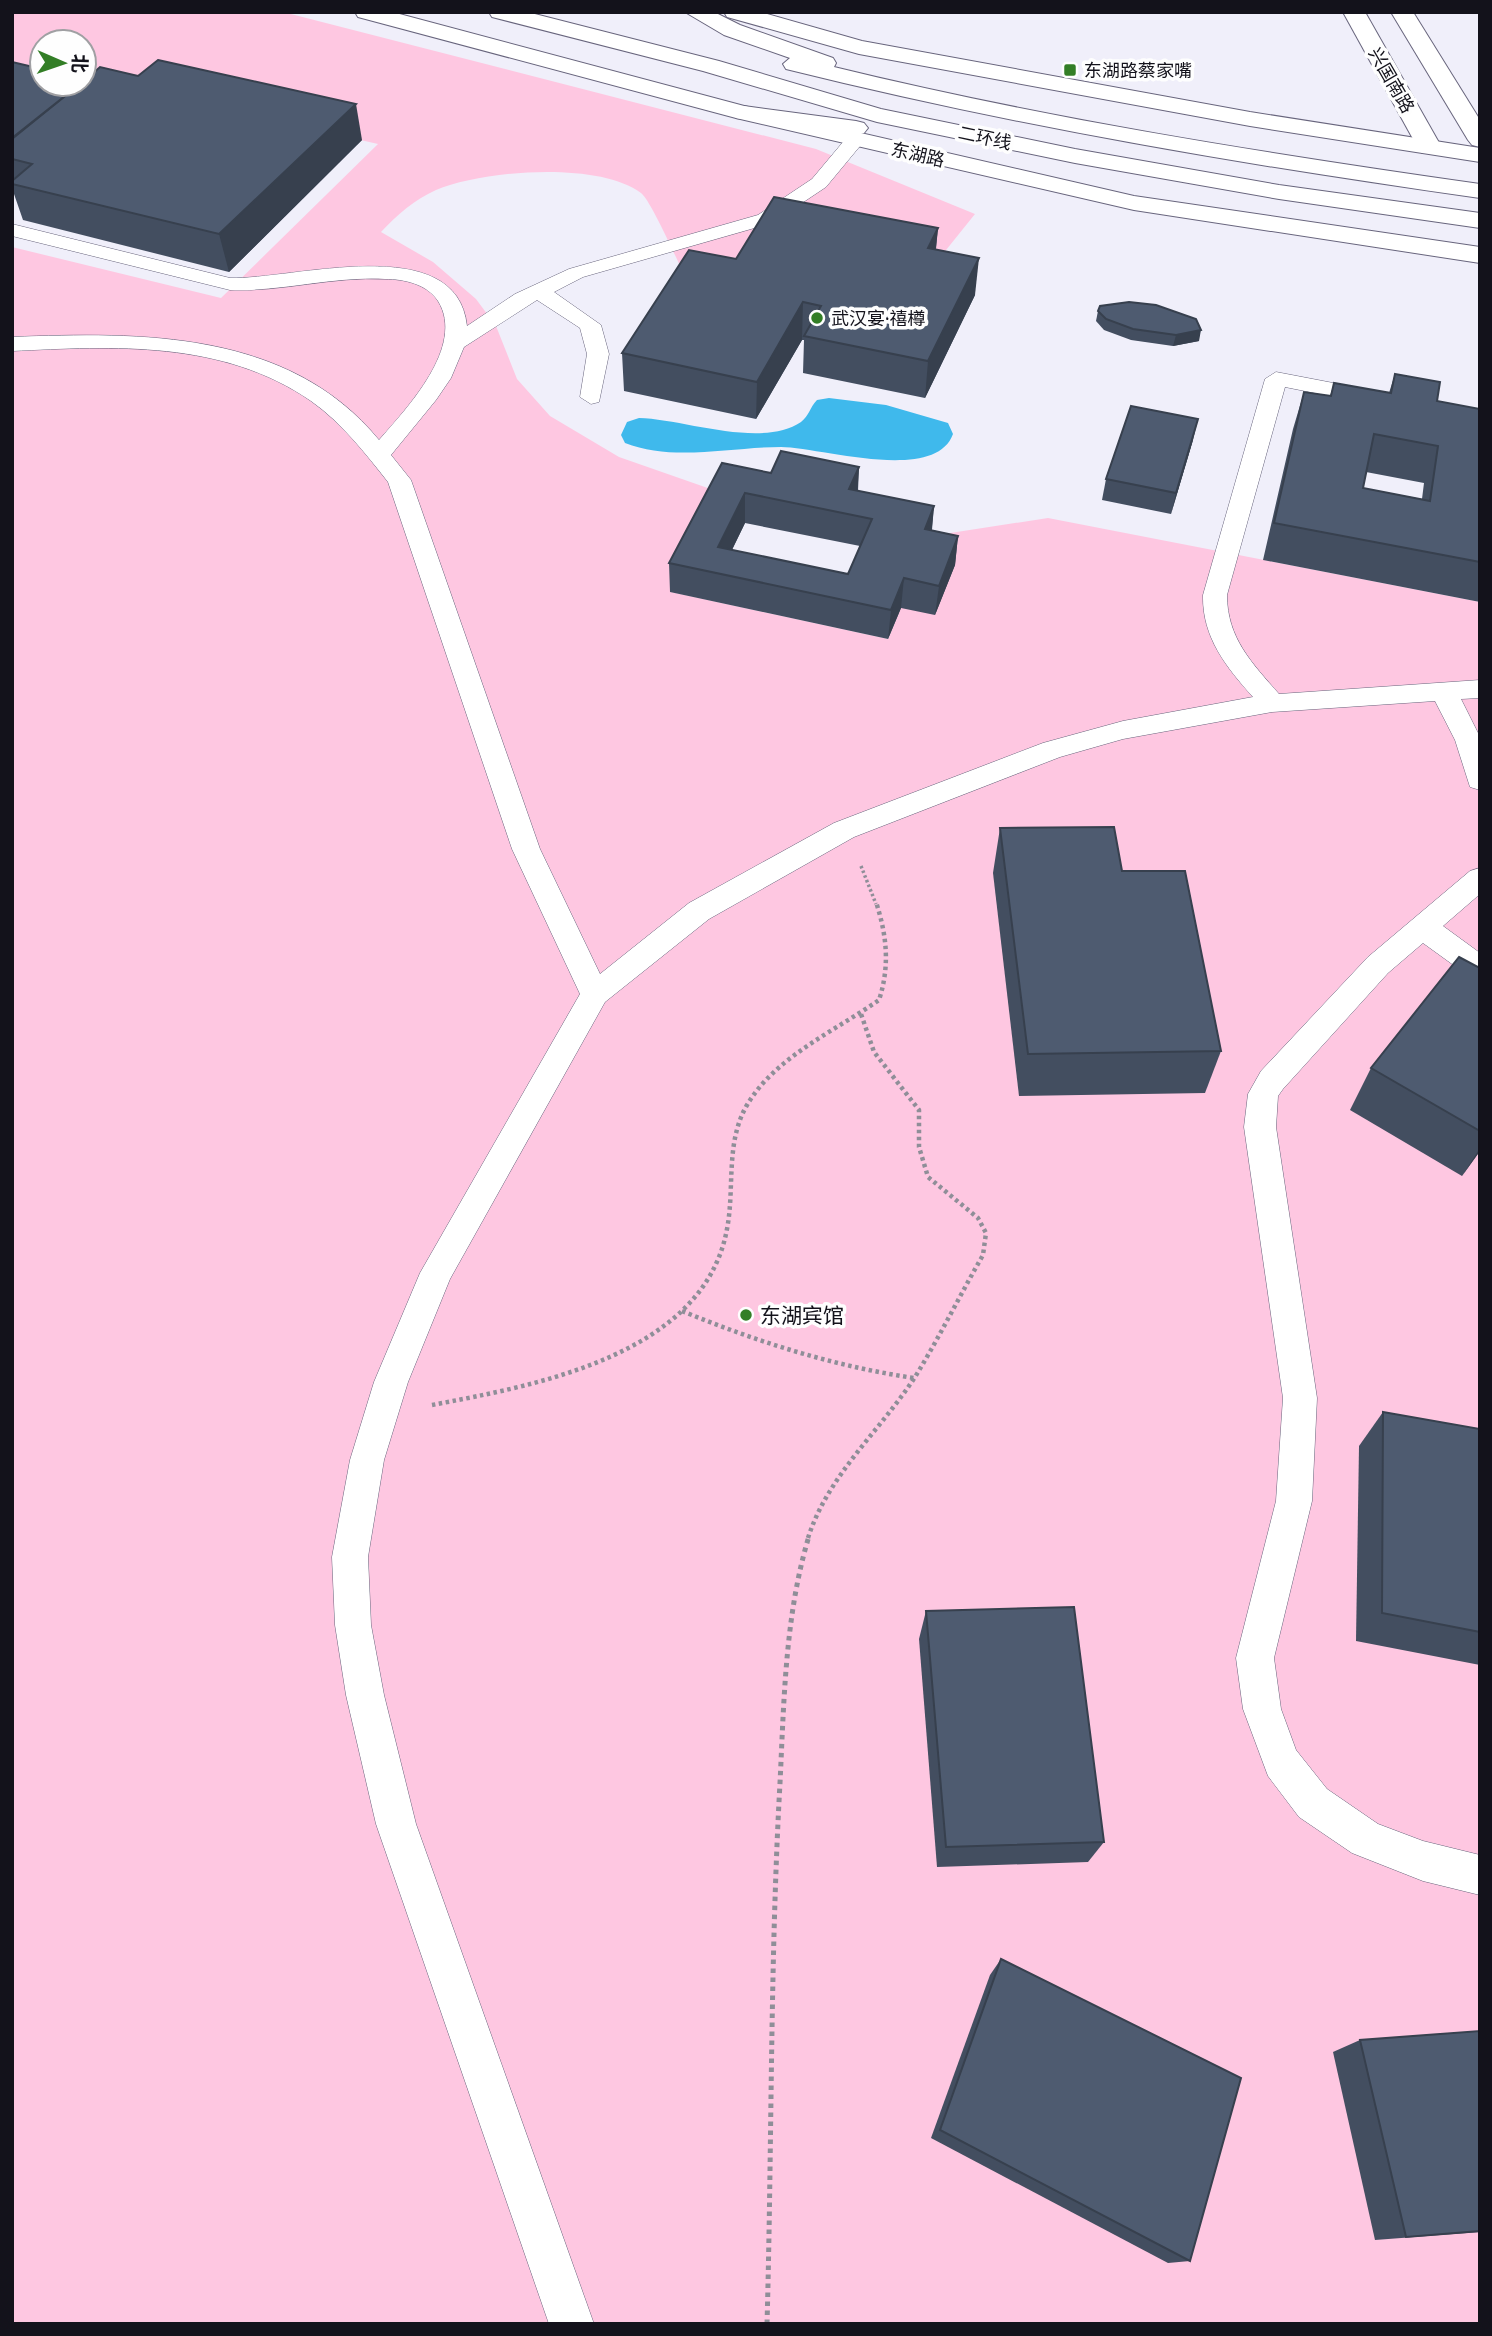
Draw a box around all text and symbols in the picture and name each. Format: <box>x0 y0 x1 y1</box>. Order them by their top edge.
north arrow <box>28 28 98 98</box>
street label: 兴国南路 <box>1364 43 1420 117</box>
text: 北 <box>67 54 93 74</box>
place label: 东湖路蔡家嘴 <box>1084 58 1192 82</box>
marker: 东湖路蔡家嘴 <box>1062 62 1078 78</box>
street label: 二环线 <box>956 120 1014 154</box>
street label: 东湖路 <box>889 136 947 172</box>
place label: 武汉宴·禧樽 <box>831 306 926 330</box>
marker: 武汉宴·禧樽 <box>809 310 825 326</box>
place label: 东湖宾馆 <box>760 1301 844 1329</box>
marker: 东湖宾馆 <box>738 1307 754 1323</box>

